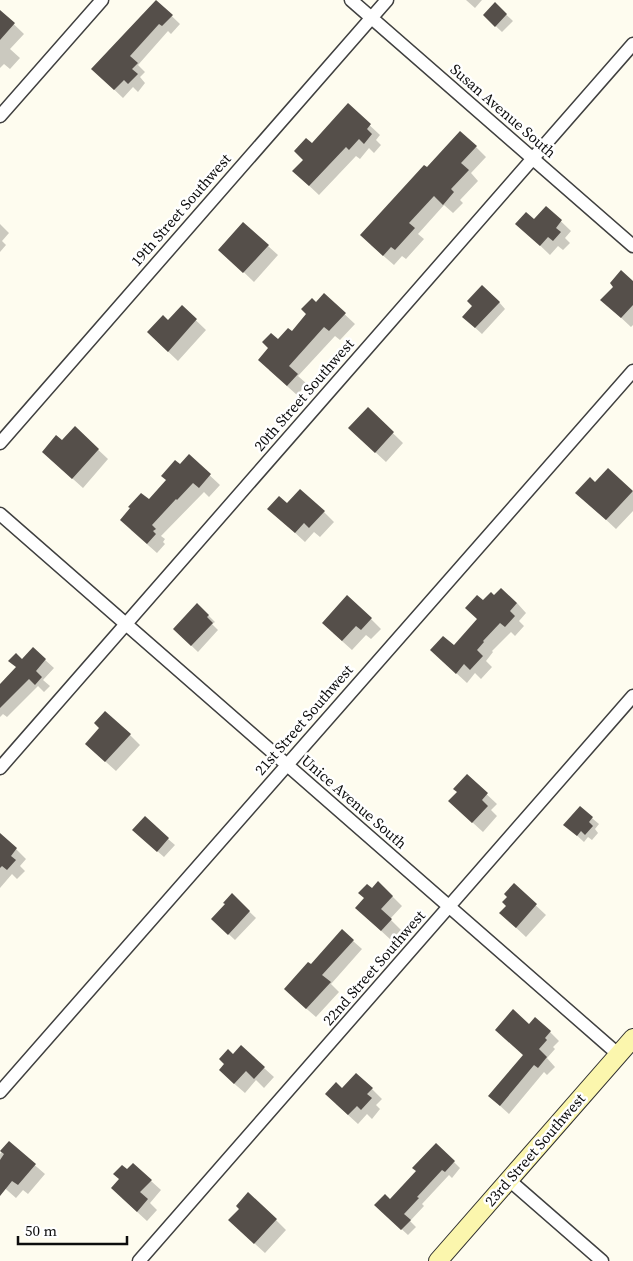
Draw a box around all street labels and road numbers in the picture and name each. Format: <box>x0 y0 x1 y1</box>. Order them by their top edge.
street label: Susan Avenue South <box>446 59 561 163</box>
street label: 19th Street Southwest <box>126 149 235 270</box>
street label: 20th Street Southwest <box>249 334 358 455</box>
street label: 21st Street Southwest <box>250 660 358 780</box>
street label: Unice Avenue South <box>297 750 412 853</box>
street label: 22nd Street Southwest <box>318 905 430 1030</box>
street label: 23rd Street Southwest <box>480 1089 590 1211</box>

